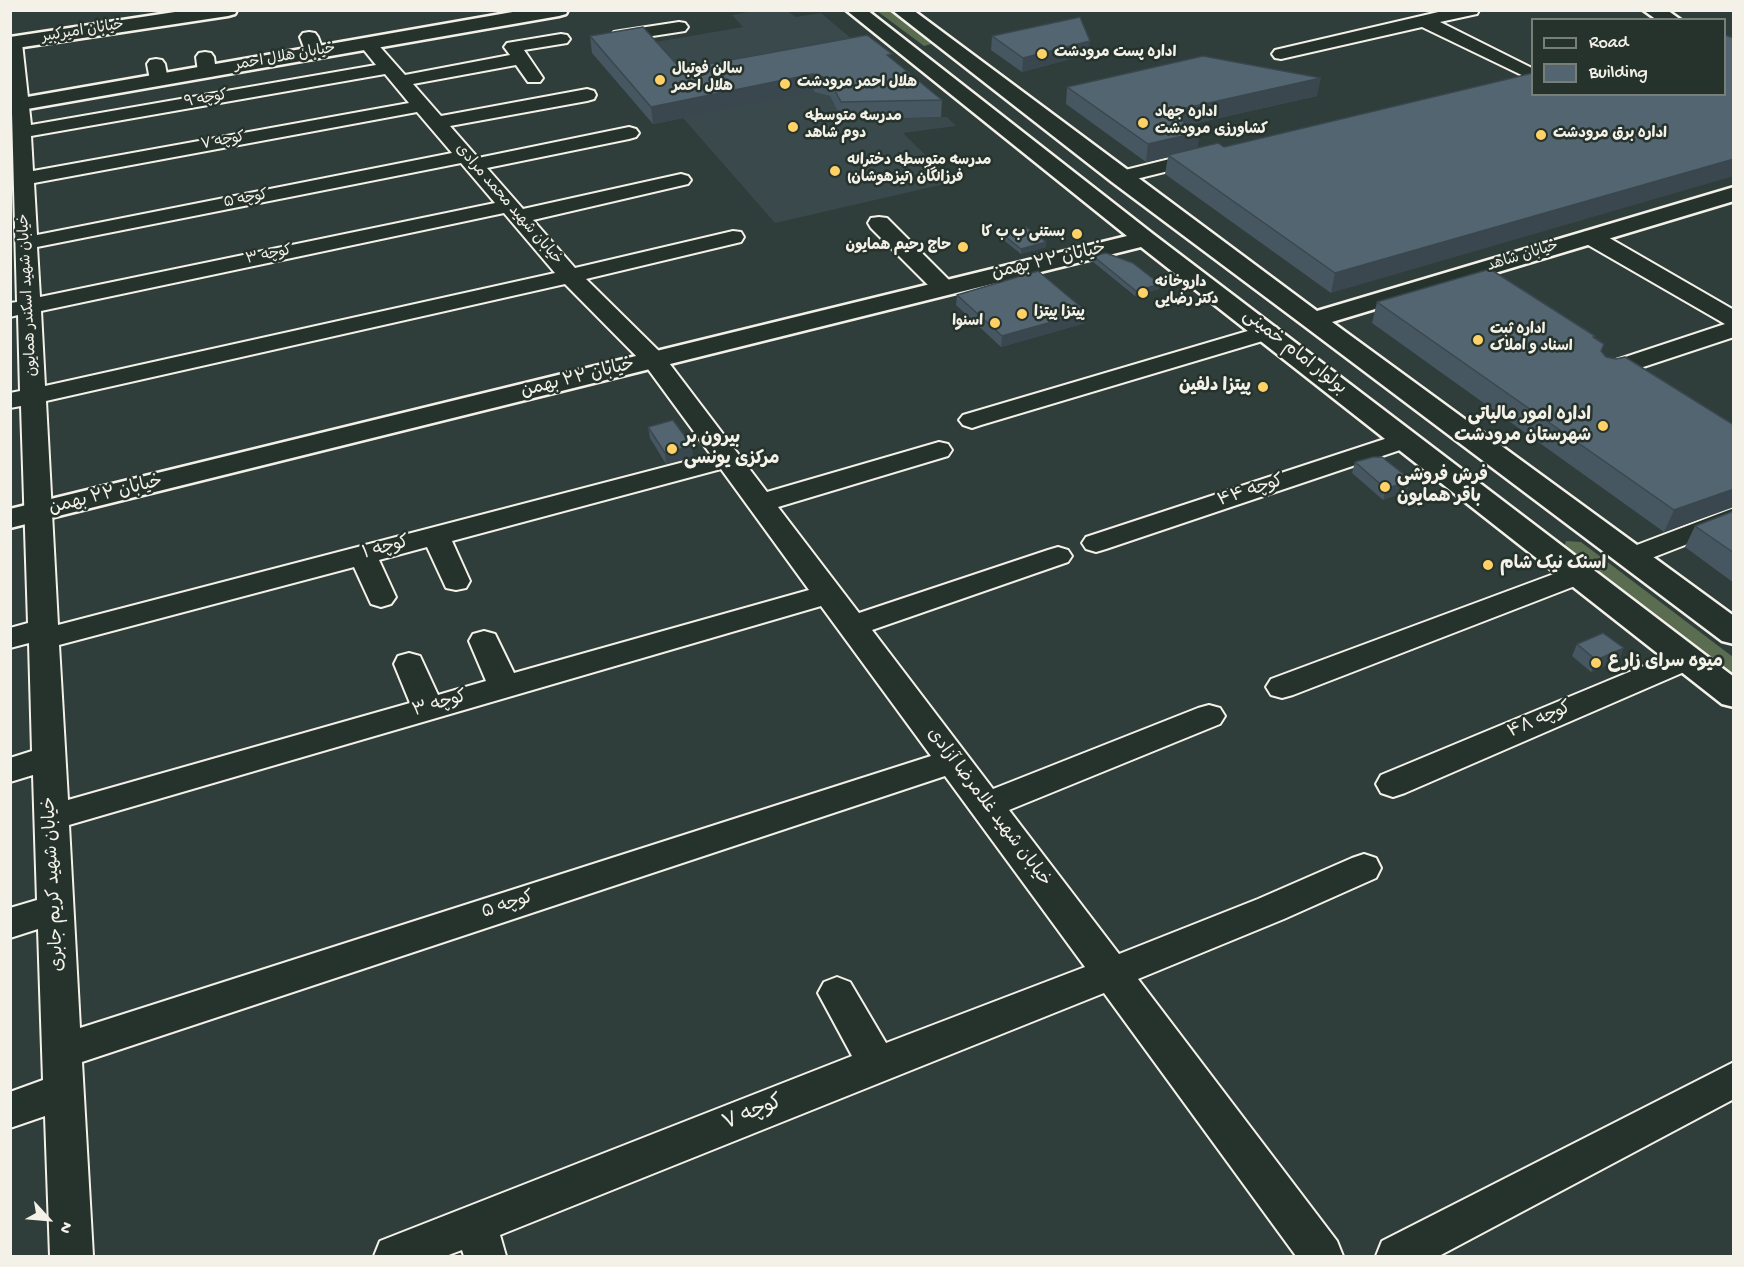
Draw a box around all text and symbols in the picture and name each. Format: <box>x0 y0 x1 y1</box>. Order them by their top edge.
street label: خیابان امیرکبیر <box>41 17 125 47</box>
legend <box>1531 18 1726 96</box>
text: Road <box>1589 33 1628 54</box>
street label: خیابان هلال احمر <box>233 40 337 76</box>
place label: اداره پست مرودشت <box>1054 45 1176 63</box>
marker: اداره پست مرودشت <box>1035 47 1049 61</box>
place label: سالن فوتبال هلال احمر <box>672 62 743 97</box>
text: Building <box>1589 63 1648 84</box>
marker: سالن فوتبال هلال احمر <box>653 73 667 87</box>
place label: هلال احمر مرودشت <box>797 75 917 93</box>
marker: هلال احمر مرودشت <box>778 77 792 91</box>
street label: کوچه ۹ <box>183 87 229 113</box>
place label: اداره جهاد کشاورزی مرودشت <box>1155 105 1268 140</box>
place label: مدرسه متوسطه دوم شاهد <box>805 109 902 144</box>
marker: اداره جهاد کشاورزی مرودشت <box>1136 116 1150 130</box>
marker: مدرسه متوسطه دوم شاهد <box>786 120 800 134</box>
place label: اداره برق مرودشت <box>1553 126 1667 144</box>
marker: اداره برق مرودشت <box>1534 128 1548 142</box>
street label: کوچه ۷ <box>199 129 247 155</box>
street label: خیابان شهید محمد مرادی <box>451 141 565 269</box>
place label: مدرسه متوسطه دخترانه فرزانگان (تیزهوشان) <box>847 153 991 188</box>
marker: مدرسه متوسطه دخترانه فرزانگان (تیزهوشان) <box>828 164 842 178</box>
street label: کوچه ۵ <box>222 187 270 213</box>
street label: خیابان شهید اسکندر همایون <box>16 213 42 377</box>
place label: بستنی ب ب کا <box>981 225 1065 243</box>
marker: بستنی ب ب کا <box>1070 227 1084 241</box>
place label: حاج رحیم همایون <box>846 238 951 256</box>
street label: خیابان ۲۲ بهمن <box>990 238 1108 286</box>
street label: خیابان شاهد <box>1485 238 1561 276</box>
marker: حاج رحیم همایون <box>956 240 970 254</box>
street label: کوچه ۳ <box>244 242 294 270</box>
place label: داروخانه دکتر رضایی <box>1155 275 1218 310</box>
marker: داروخانه دکتر رضایی <box>1136 286 1150 300</box>
place label: پیتزا پیتزا <box>1034 305 1085 323</box>
street label: بولوار امام خمینی <box>1238 306 1350 400</box>
marker: پیتزا پیتزا <box>1015 307 1029 321</box>
place label: اسنوا <box>952 314 983 332</box>
marker: اسنوا <box>988 316 1002 330</box>
place label: اداره ثبت اسناد و املاک <box>1490 322 1572 357</box>
marker: اداره ثبت اسناد و املاک <box>1471 333 1485 347</box>
street label: خیابان ۲۲ بهمن <box>519 354 637 404</box>
place label: پیتزا دلفین <box>1179 376 1251 398</box>
marker: پیتزا دلفین <box>1256 380 1270 394</box>
place label: اداره امور مالیاتی شهرستان مرودشت <box>1454 405 1591 448</box>
marker: اداره امور مالیاتی شهرستان مرودشت <box>1596 419 1610 433</box>
place label: بیرون بر مرکزی یونسی <box>684 428 779 470</box>
marker: بیرون بر مرکزی یونسی <box>665 442 679 456</box>
place label: فرش فروشی باقر همایون <box>1397 466 1488 508</box>
street label: خیابان ۲۲ بهمن <box>47 471 165 521</box>
street label: کوچه ۴۴ <box>1215 471 1287 513</box>
marker: فرش فروشی باقر همایون <box>1378 480 1392 494</box>
street label: کوچه ۱ <box>360 532 412 566</box>
place label: اسنک نیک شام <box>1500 554 1606 576</box>
marker: اسنک نیک شام <box>1481 558 1495 572</box>
place label: میوه سرای زارع <box>1608 652 1723 674</box>
marker: میوه سرای زارع <box>1589 656 1603 670</box>
street label: کوچه ۳ <box>410 687 470 723</box>
street label: کوچه ۴۸ <box>1505 698 1575 744</box>
street label: خیابان شهید غلامرضا آزادی <box>921 724 1055 892</box>
street label: خیابان شهید کریم جابری <box>40 796 70 972</box>
street label: کوچه ۵ <box>479 887 537 925</box>
street label: کوچه ۷ <box>719 1091 787 1137</box>
north arrow <box>18 1189 78 1249</box>
text: N <box>54 1218 75 1236</box>

